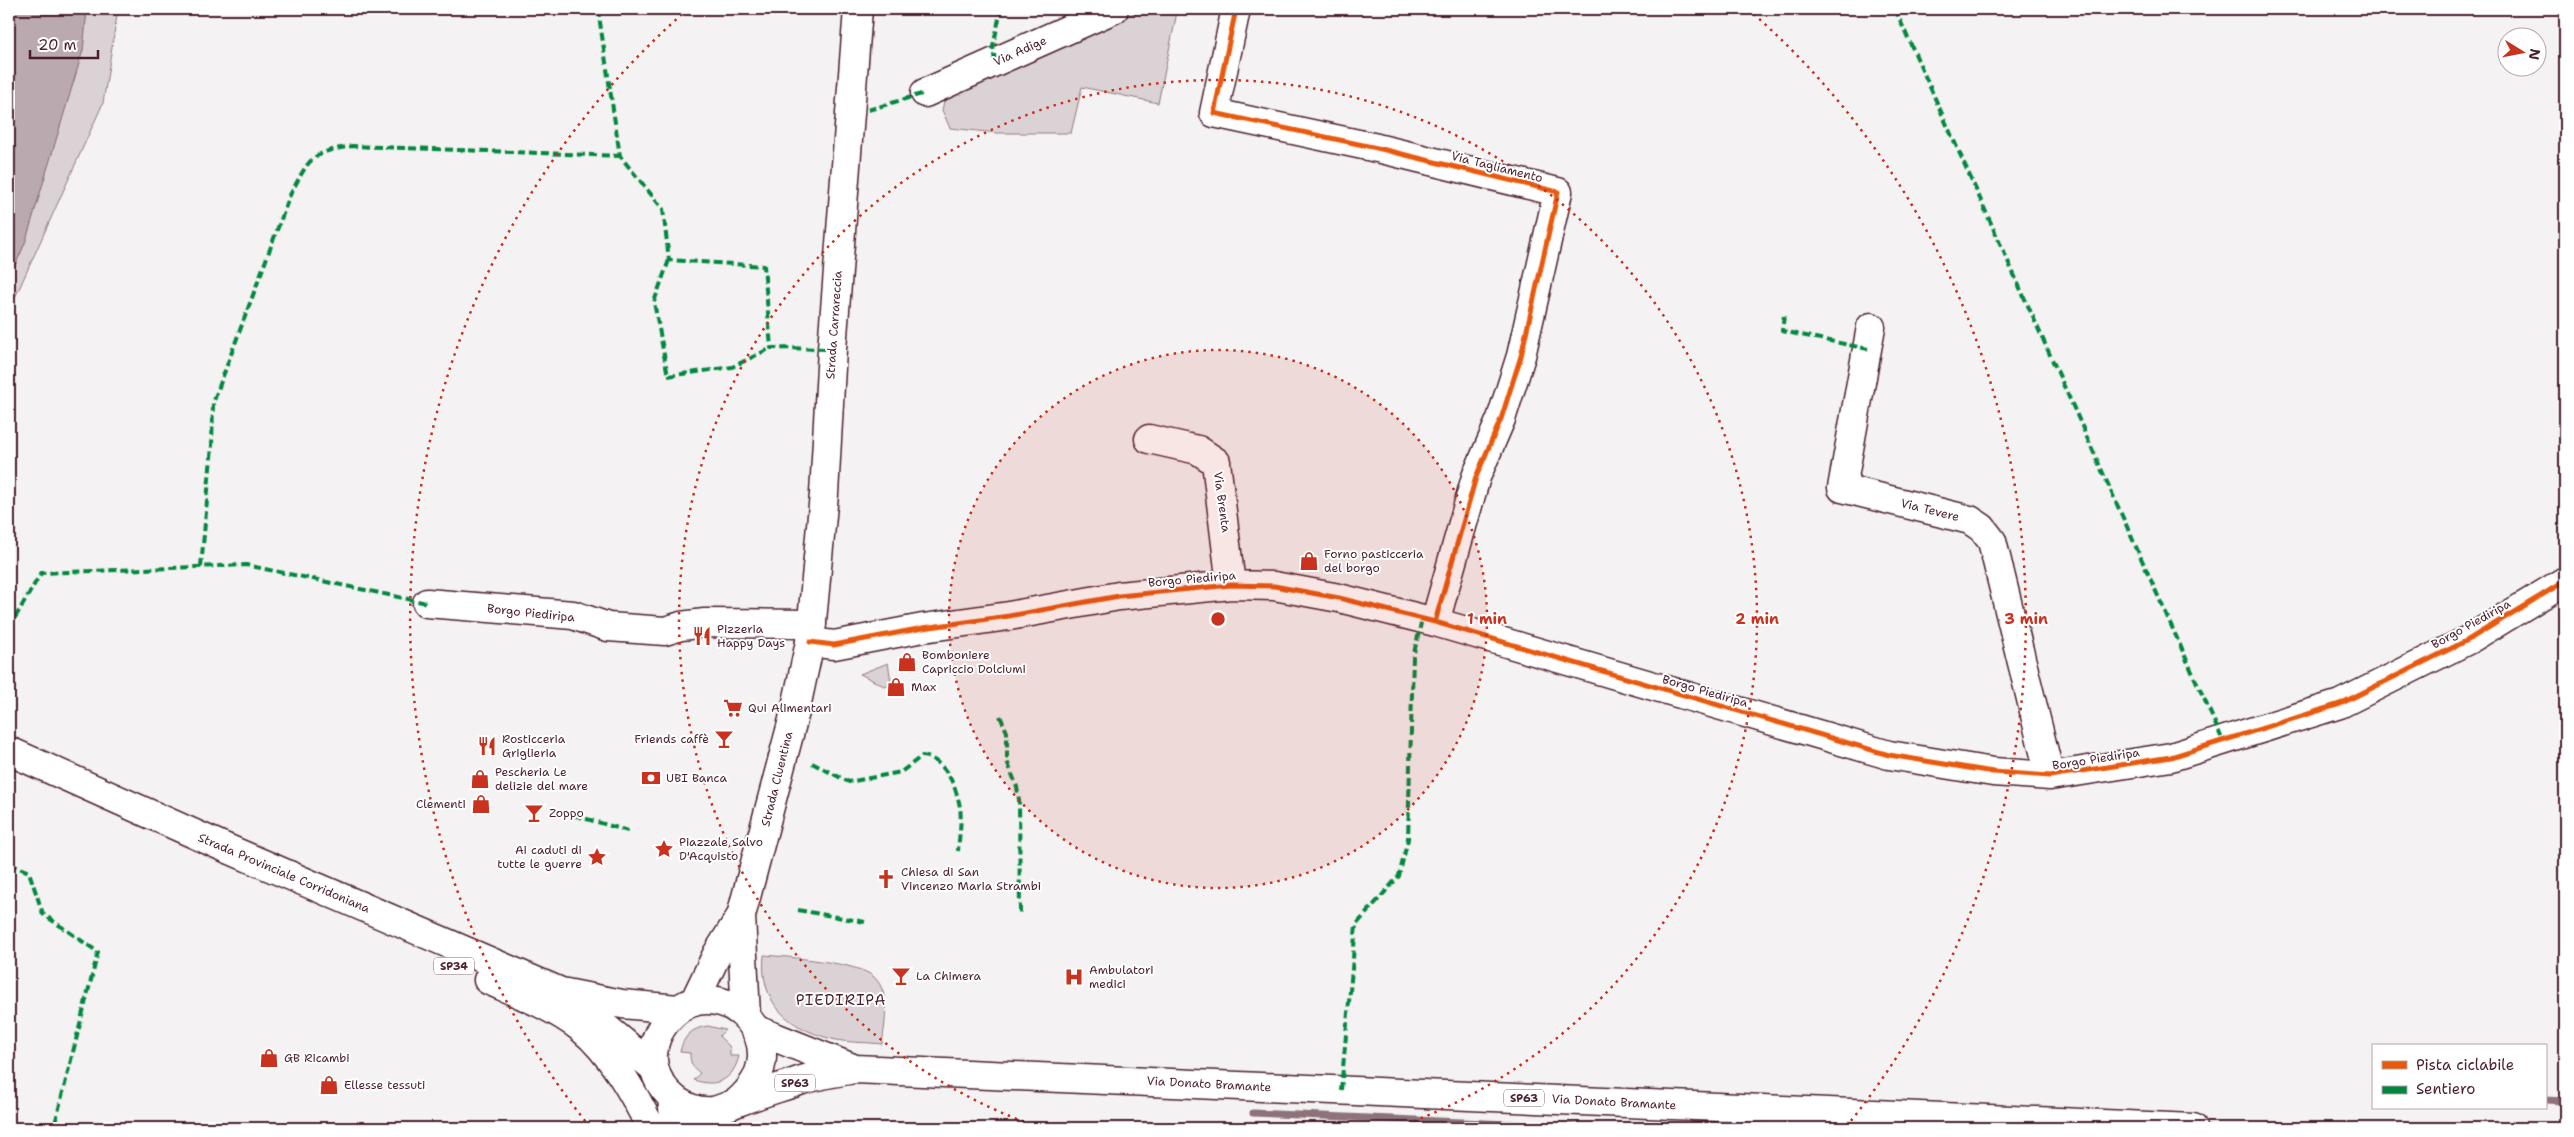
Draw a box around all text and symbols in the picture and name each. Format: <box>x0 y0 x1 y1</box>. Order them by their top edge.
scale bar <box>30 28 98 60</box>
north arrow <box>2496 28 2546 78</box>
street label: Via Adige <box>991 32 1049 70</box>
text: 20 m <box>38 35 77 55</box>
text: N <box>2525 47 2545 61</box>
street label: Via Tagliamento <box>1449 148 1545 186</box>
street label: Strada Carrareccia <box>822 270 846 380</box>
street label: Via Brenta <box>1210 471 1234 534</box>
street label: Via Tevere <box>1899 495 1961 525</box>
place label: Forno pasticceria del borgo <box>1324 546 1424 576</box>
shop icon: Forno pasticceria del borgo <box>1298 550 1320 572</box>
street label: Borgo Piediripa <box>1147 567 1237 591</box>
street label: Borgo Piediripa <box>2429 595 2514 652</box>
street label: Borgo Piediripa <box>486 600 576 626</box>
text: 1 min <box>1467 609 1507 629</box>
text: 2 min <box>1735 609 1779 629</box>
text: 3 min <box>2004 609 2048 629</box>
centre of rings <box>1209 610 1227 628</box>
place label: Pizzeria Happy Days <box>717 621 785 651</box>
restaurant icon: Pizzeria Happy Days <box>691 625 713 647</box>
place label: Bomboniere Capriccio Dolciumi <box>922 647 1026 677</box>
shop icon: Bomboniere Capriccio Dolciumi <box>896 651 918 673</box>
street label: Borgo Piediripa <box>1660 671 1750 711</box>
shop icon: Max <box>885 676 907 698</box>
place label: Max <box>911 679 936 695</box>
supermarket icon: Qui Alimentari <box>722 697 744 719</box>
place label: Qui Alimentari <box>748 700 832 716</box>
bar icon: Friends caffè <box>713 728 735 750</box>
street label: Strada Cluentina <box>757 729 797 828</box>
place label: Rosticceria Griglieria <box>502 731 566 761</box>
place label: Friends caffè <box>634 731 709 747</box>
restaurant icon: Rosticceria Griglieria <box>476 735 498 757</box>
street label: Borgo Piediripa <box>2051 744 2141 774</box>
place label: Pescheria Le delizie del mare <box>495 764 588 794</box>
bank icon: UBI Banca <box>640 767 662 789</box>
shop icon: Pescheria Le delizie del mare <box>469 768 491 790</box>
place label: UBI Banca <box>666 770 727 786</box>
shop icon: Clementi <box>470 793 492 815</box>
place label: Clementi <box>416 796 466 812</box>
bar icon: Zoppo <box>523 802 545 824</box>
place label: Zoppo <box>549 805 584 821</box>
street label: Strada Provinciale Corridoniana <box>196 829 373 917</box>
place label: Piazzale Salvo D'Acquisto <box>679 834 763 864</box>
place icon: Piazzale Salvo D'Acquisto <box>653 838 675 860</box>
place label: Ai caduti di tutte le guerre <box>497 842 582 872</box>
place icon: Ai caduti di tutte le guerre <box>586 846 608 868</box>
place label: Chiesa di San Vincenzo Maria Strambi <box>901 864 1041 894</box>
church icon: Chiesa di San Vincenzo Maria Strambi <box>875 868 897 890</box>
road number: SP34 <box>434 958 474 974</box>
place label: Ambulatori medici <box>1089 962 1154 992</box>
bar icon: La Chimera <box>890 965 912 987</box>
hospital icon: Ambulatori medici <box>1063 966 1085 988</box>
place label: La Chimera <box>916 968 981 984</box>
district label: PIEDIRIPA <box>796 990 886 1010</box>
legend <box>2372 1044 2546 1110</box>
shop icon: GB Ricambi <box>258 1047 280 1069</box>
place label: GB Ricambi <box>284 1050 350 1066</box>
text: Pista ciclabile <box>2416 1055 2514 1075</box>
street label: Via Donato Bramante <box>1146 1073 1272 1095</box>
shop icon: Ellesse tessuti <box>318 1074 340 1096</box>
road number: SP63 <box>775 1074 815 1092</box>
place label: Ellesse tessuti <box>344 1077 426 1093</box>
text: Sentiero <box>2416 1079 2475 1099</box>
road number: SP63 <box>1504 1090 1544 1106</box>
street label: Via Donato Bramante <box>1551 1091 1677 1113</box>

